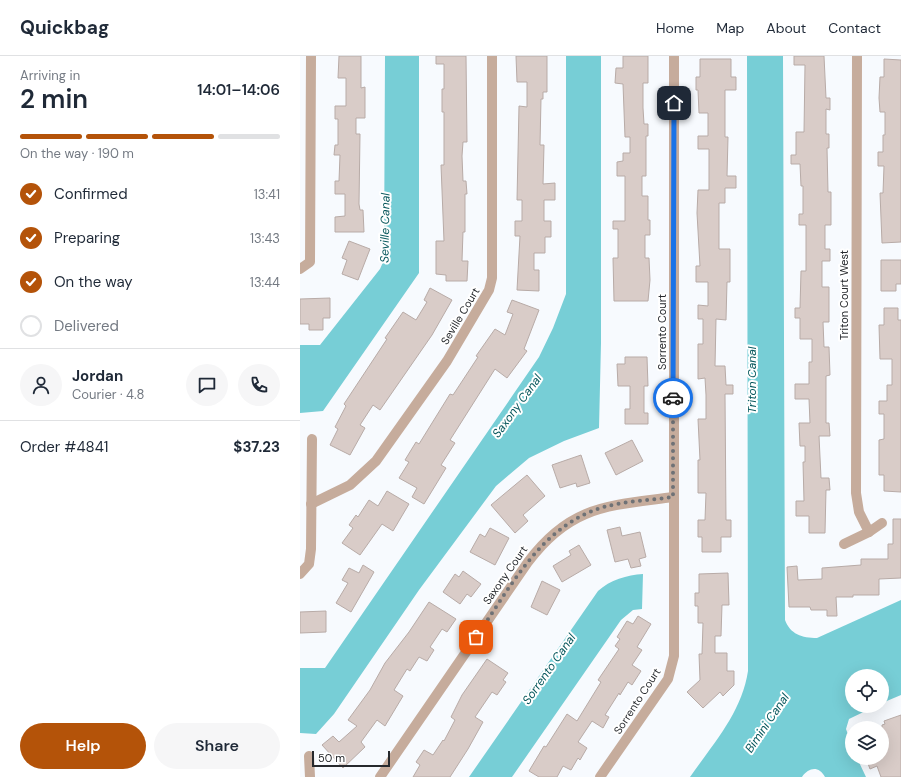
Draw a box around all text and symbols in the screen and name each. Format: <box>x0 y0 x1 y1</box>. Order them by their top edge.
text: Quickbag <box>20 15 109 40</box>
text: Home <box>656 19 694 37</box>
text: Map <box>716 19 744 37</box>
text: About <box>766 19 806 37</box>
text: Contact <box>828 19 881 37</box>
text: Arriving in <box>20 67 80 84</box>
text: 14:01–14:06 <box>197 80 280 100</box>
text: 2 min <box>20 82 88 116</box>
pin <box>657 86 691 120</box>
icon: home <box>663 92 685 114</box>
text: On the way · 190 m <box>20 145 134 162</box>
icon: check <box>20 183 42 205</box>
text: Confirmed <box>54 184 128 204</box>
text: 13:41 <box>254 186 280 203</box>
water label: Seville Canal <box>376 193 394 263</box>
icon: check <box>20 227 42 249</box>
text: Preparing <box>54 228 120 248</box>
text: 13:43 <box>250 230 280 247</box>
street label: Triton Court West <box>837 250 851 340</box>
icon: check <box>20 271 42 293</box>
text: On the way <box>54 272 133 292</box>
text: 13:44 <box>250 274 280 291</box>
street label: Seville Court <box>438 285 482 347</box>
street label: Sorrento Court <box>655 294 669 370</box>
text: Delivered <box>54 316 119 336</box>
water label: Triton Canal <box>744 346 760 413</box>
button: person <box>20 364 62 406</box>
button: chat <box>186 364 228 406</box>
button: phone <box>238 364 280 406</box>
text: Jordan <box>72 366 123 386</box>
water label: Saxony Canal <box>489 371 546 441</box>
courier <box>653 378 693 418</box>
text: Courier · 4.8 <box>72 386 144 403</box>
icon: car <box>662 387 684 409</box>
text: Order #4841 <box>20 437 108 457</box>
text: $37.23 <box>233 437 280 457</box>
street label: Saxony Court <box>480 543 530 607</box>
pin <box>459 620 493 654</box>
icon: bag <box>465 626 487 648</box>
water label: Sorrento Canal <box>519 630 580 708</box>
street label: Sorrento Court <box>610 665 664 737</box>
map controls <box>845 669 889 765</box>
button: locate <box>845 669 889 713</box>
water label: Bimini Canal <box>741 690 793 756</box>
button: layers <box>845 721 889 765</box>
button: Help <box>20 723 146 769</box>
button: Share <box>154 723 280 769</box>
scale bar <box>312 749 390 768</box>
text: 50 m <box>318 751 345 765</box>

